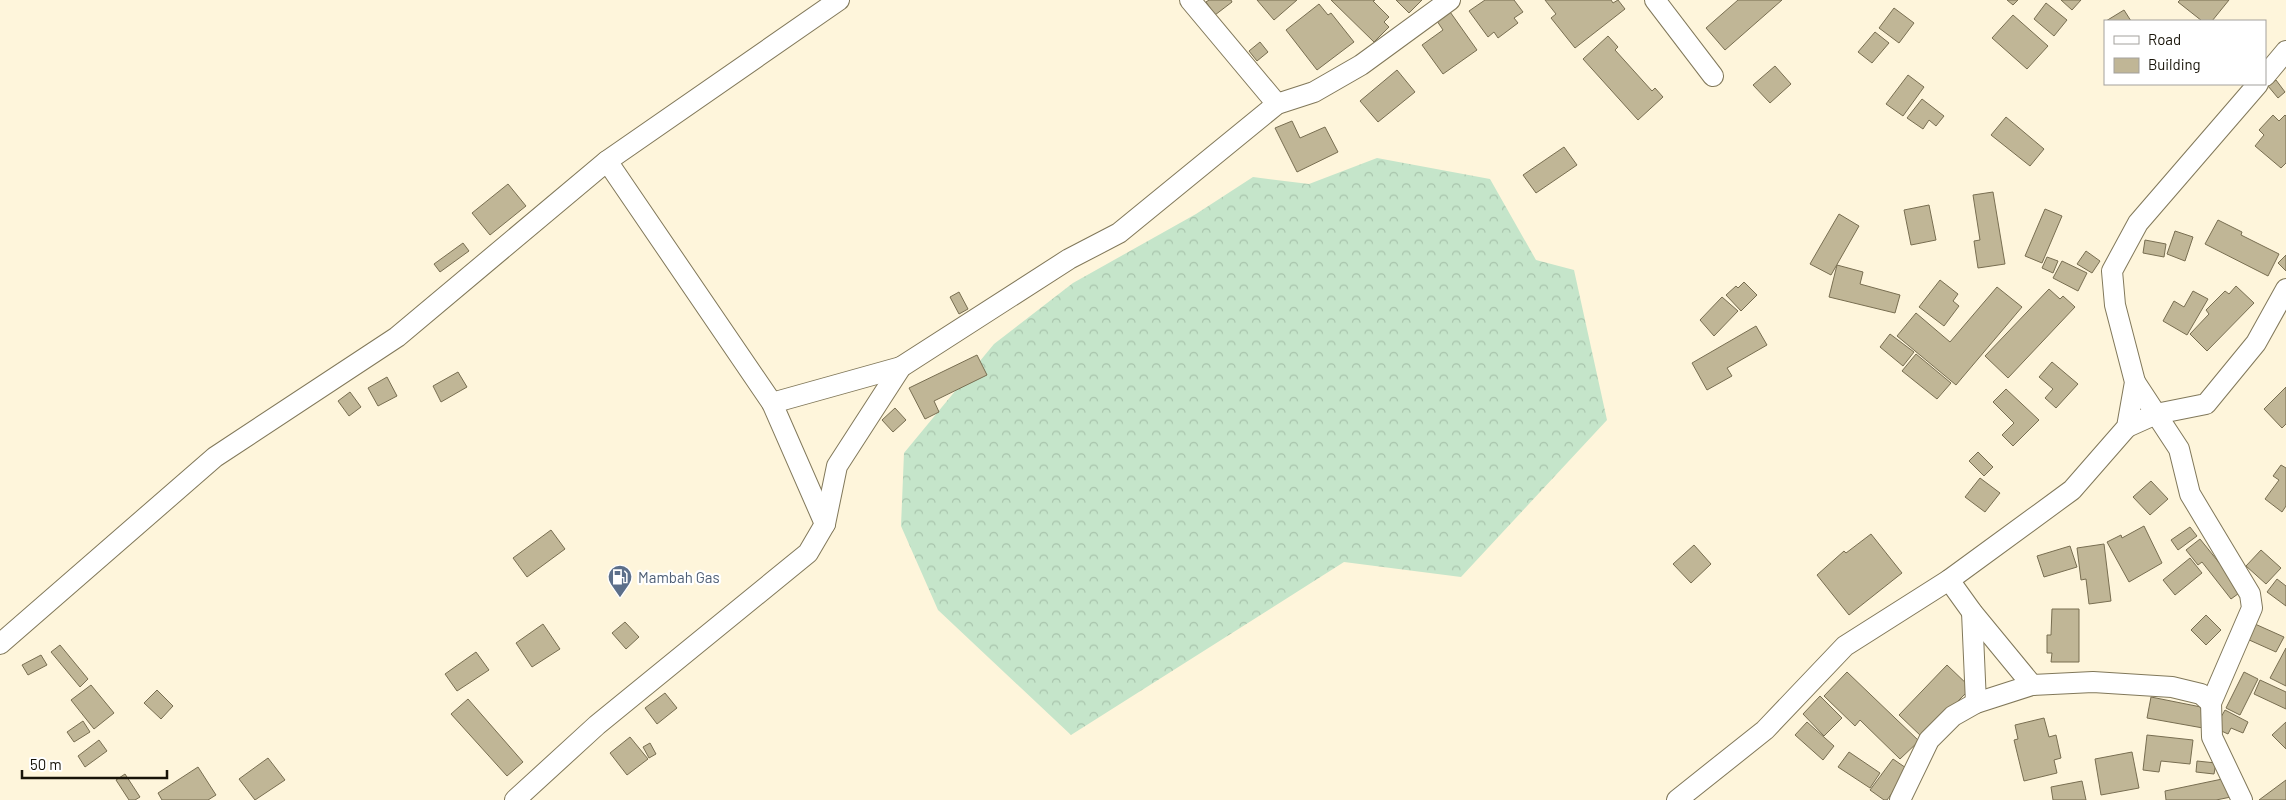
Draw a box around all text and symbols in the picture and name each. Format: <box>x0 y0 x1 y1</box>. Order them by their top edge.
legend <box>2104 20 2266 85</box>
text: Road <box>2148 30 2181 48</box>
text: Building <box>2148 55 2201 73</box>
fuel station icon: Mambah Gas <box>607 564 633 598</box>
place label: Mambah Gas <box>638 568 720 586</box>
scale bar <box>22 748 168 780</box>
text: 50 m <box>30 755 62 773</box>

